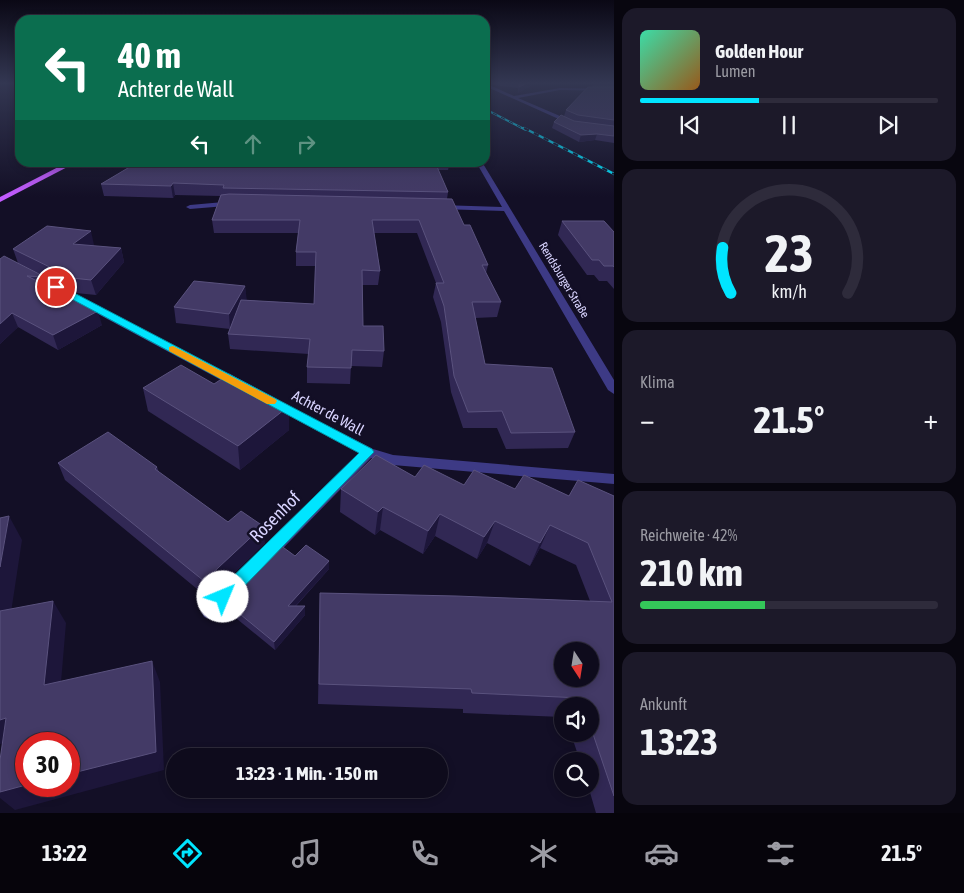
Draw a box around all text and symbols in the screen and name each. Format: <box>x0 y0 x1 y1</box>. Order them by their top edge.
icon: left <box>35 35 100 100</box>
text: 40 m <box>118 35 181 75</box>
text: Golden Hour <box>715 40 803 62</box>
text: Lumen <box>715 62 755 80</box>
text: Achter de Wall <box>118 76 234 102</box>
icon: previous <box>676 111 704 139</box>
icon: pause <box>775 111 803 139</box>
icon: next <box>874 111 902 139</box>
icon: left <box>186 130 214 158</box>
icon: ahead <box>239 130 267 158</box>
icon: right <box>292 130 320 158</box>
text: 23 <box>765 223 813 283</box>
street label: Rendsburger Straße <box>536 240 592 320</box>
pin <box>35 266 77 308</box>
icon: arrive <box>42 273 70 301</box>
text: km/h <box>771 281 807 302</box>
text: Klima <box>640 373 675 391</box>
street label: Achter de Wall <box>289 387 367 439</box>
text: 21.5° <box>754 398 824 441</box>
text: − <box>640 403 655 435</box>
text: + <box>923 403 938 435</box>
street label: Rosenhof <box>245 487 304 546</box>
text: Reichweite · 42% <box>640 526 737 544</box>
text: 210 km <box>640 551 743 594</box>
position arrow <box>196 570 248 622</box>
north arrow <box>554 642 599 688</box>
map controls <box>554 642 599 797</box>
text: Ankunft <box>640 695 687 713</box>
button: sound <box>554 697 599 742</box>
text: 13:23 <box>640 720 718 763</box>
speed limit sign: 30 <box>15 732 80 797</box>
button: search <box>554 752 599 797</box>
text: 13:23 · 1 Min. · 150 m <box>236 762 378 784</box>
icon: directions <box>170 836 205 871</box>
icon: music <box>289 836 324 871</box>
icon: phone <box>407 836 442 871</box>
icon: climate <box>526 836 561 871</box>
icon: car <box>644 836 679 871</box>
icon: filters <box>763 836 798 871</box>
text: 13:22 <box>42 840 87 866</box>
text: 21.5° <box>881 840 922 866</box>

